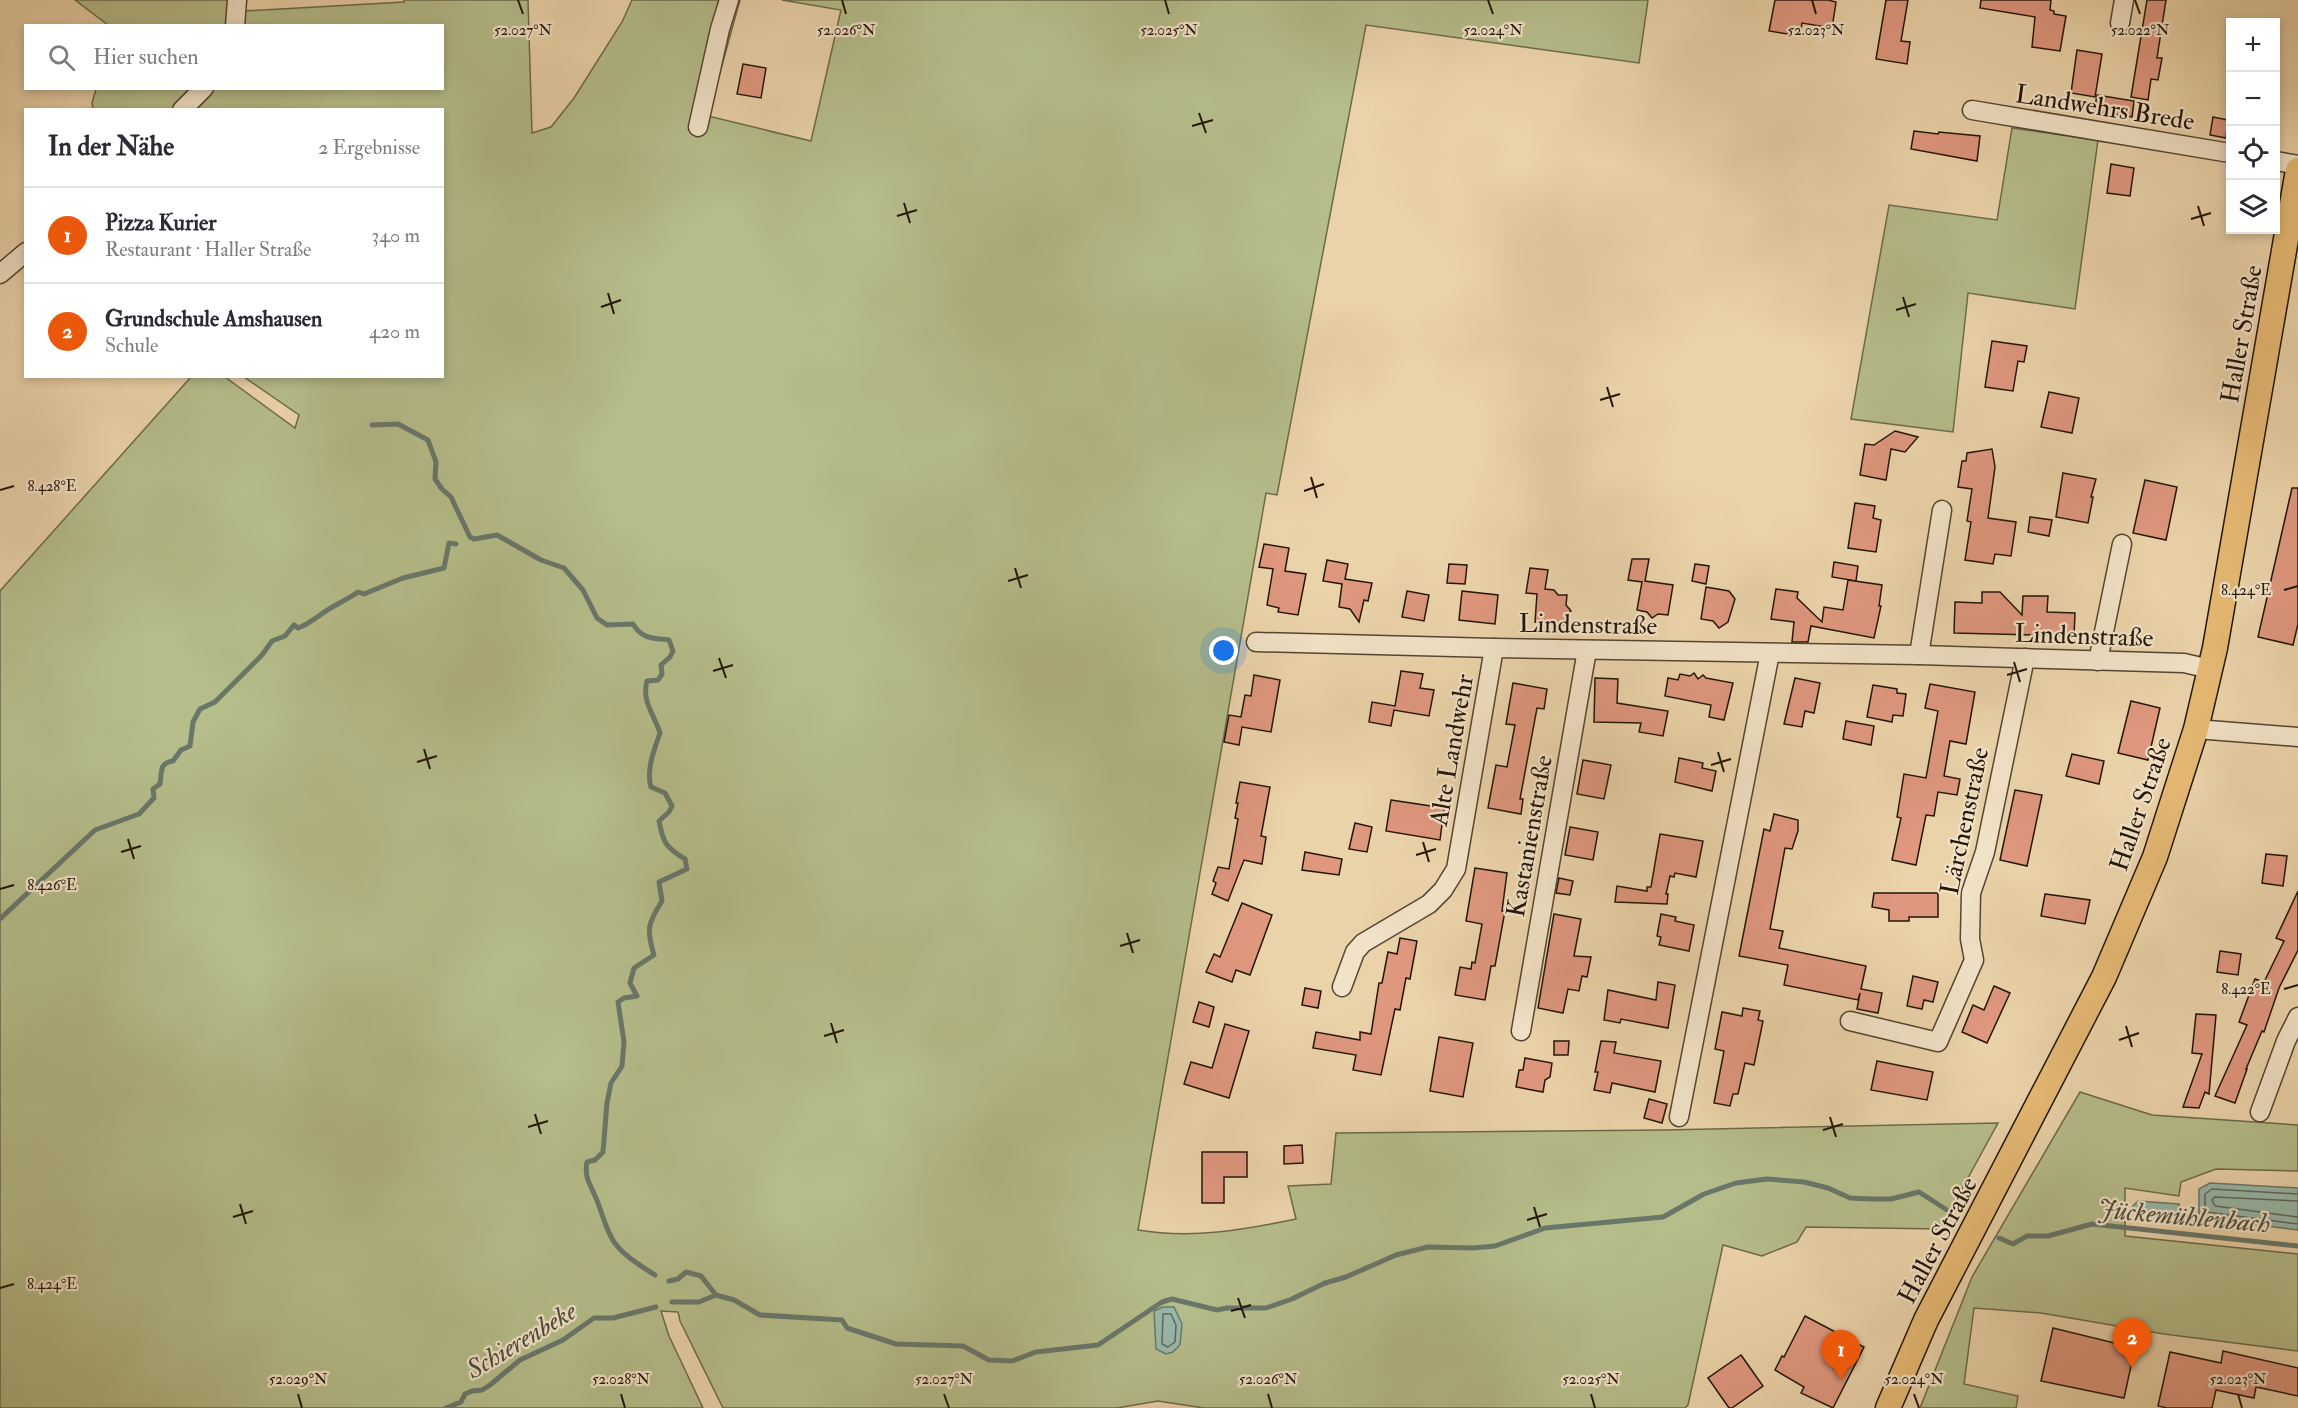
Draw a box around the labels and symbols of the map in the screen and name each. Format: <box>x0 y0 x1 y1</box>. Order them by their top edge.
text: 52.027°N <box>494 21 553 40</box>
text: 52.026°N <box>817 21 876 40</box>
text: 52.025°N <box>1140 21 1198 40</box>
text: 52.024°N <box>1463 21 1523 40</box>
text: 52.023°N <box>1788 21 1845 40</box>
text: 52.022°N <box>2111 21 2170 40</box>
street label: Landwehrs Brede <box>2013 78 2197 138</box>
street label: Haller Straße <box>2214 263 2270 406</box>
text: 8.428°E <box>28 477 77 496</box>
text: 8.424°E <box>2221 581 2271 600</box>
street label: Lindenstraße <box>1518 608 1658 642</box>
street label: Lindenstraße <box>2014 618 2154 654</box>
your location <box>1209 636 1238 665</box>
street label: Alte Landwehr <box>1423 672 1481 829</box>
street label: Haller Straße <box>2103 733 2179 875</box>
street label: Lärchenstraße <box>1934 744 1996 898</box>
street label: Kastanienstraße <box>1500 753 1560 920</box>
text: 8.426°E <box>27 876 77 895</box>
text: 8.422°E <box>2221 980 2271 999</box>
street label: Haller Straße <box>1891 1171 1985 1310</box>
water label: Jückemühlenbach <box>2096 1193 2272 1240</box>
text: 8.424°E <box>27 1275 77 1294</box>
water label: Schierenbeke <box>459 1294 583 1387</box>
pin: 2 <box>2112 1318 2152 1368</box>
pin: 1 <box>1822 1330 1860 1380</box>
text: 52.029°N <box>269 1370 328 1389</box>
text: 52.028°N <box>592 1370 651 1389</box>
text: 52.027°N <box>915 1370 974 1389</box>
text: 52.026°N <box>1239 1370 1298 1389</box>
text: 52.025°N <box>1562 1370 1620 1389</box>
text: 52.024°N <box>1884 1370 1944 1389</box>
text: 52.023°N <box>2210 1370 2267 1389</box>

